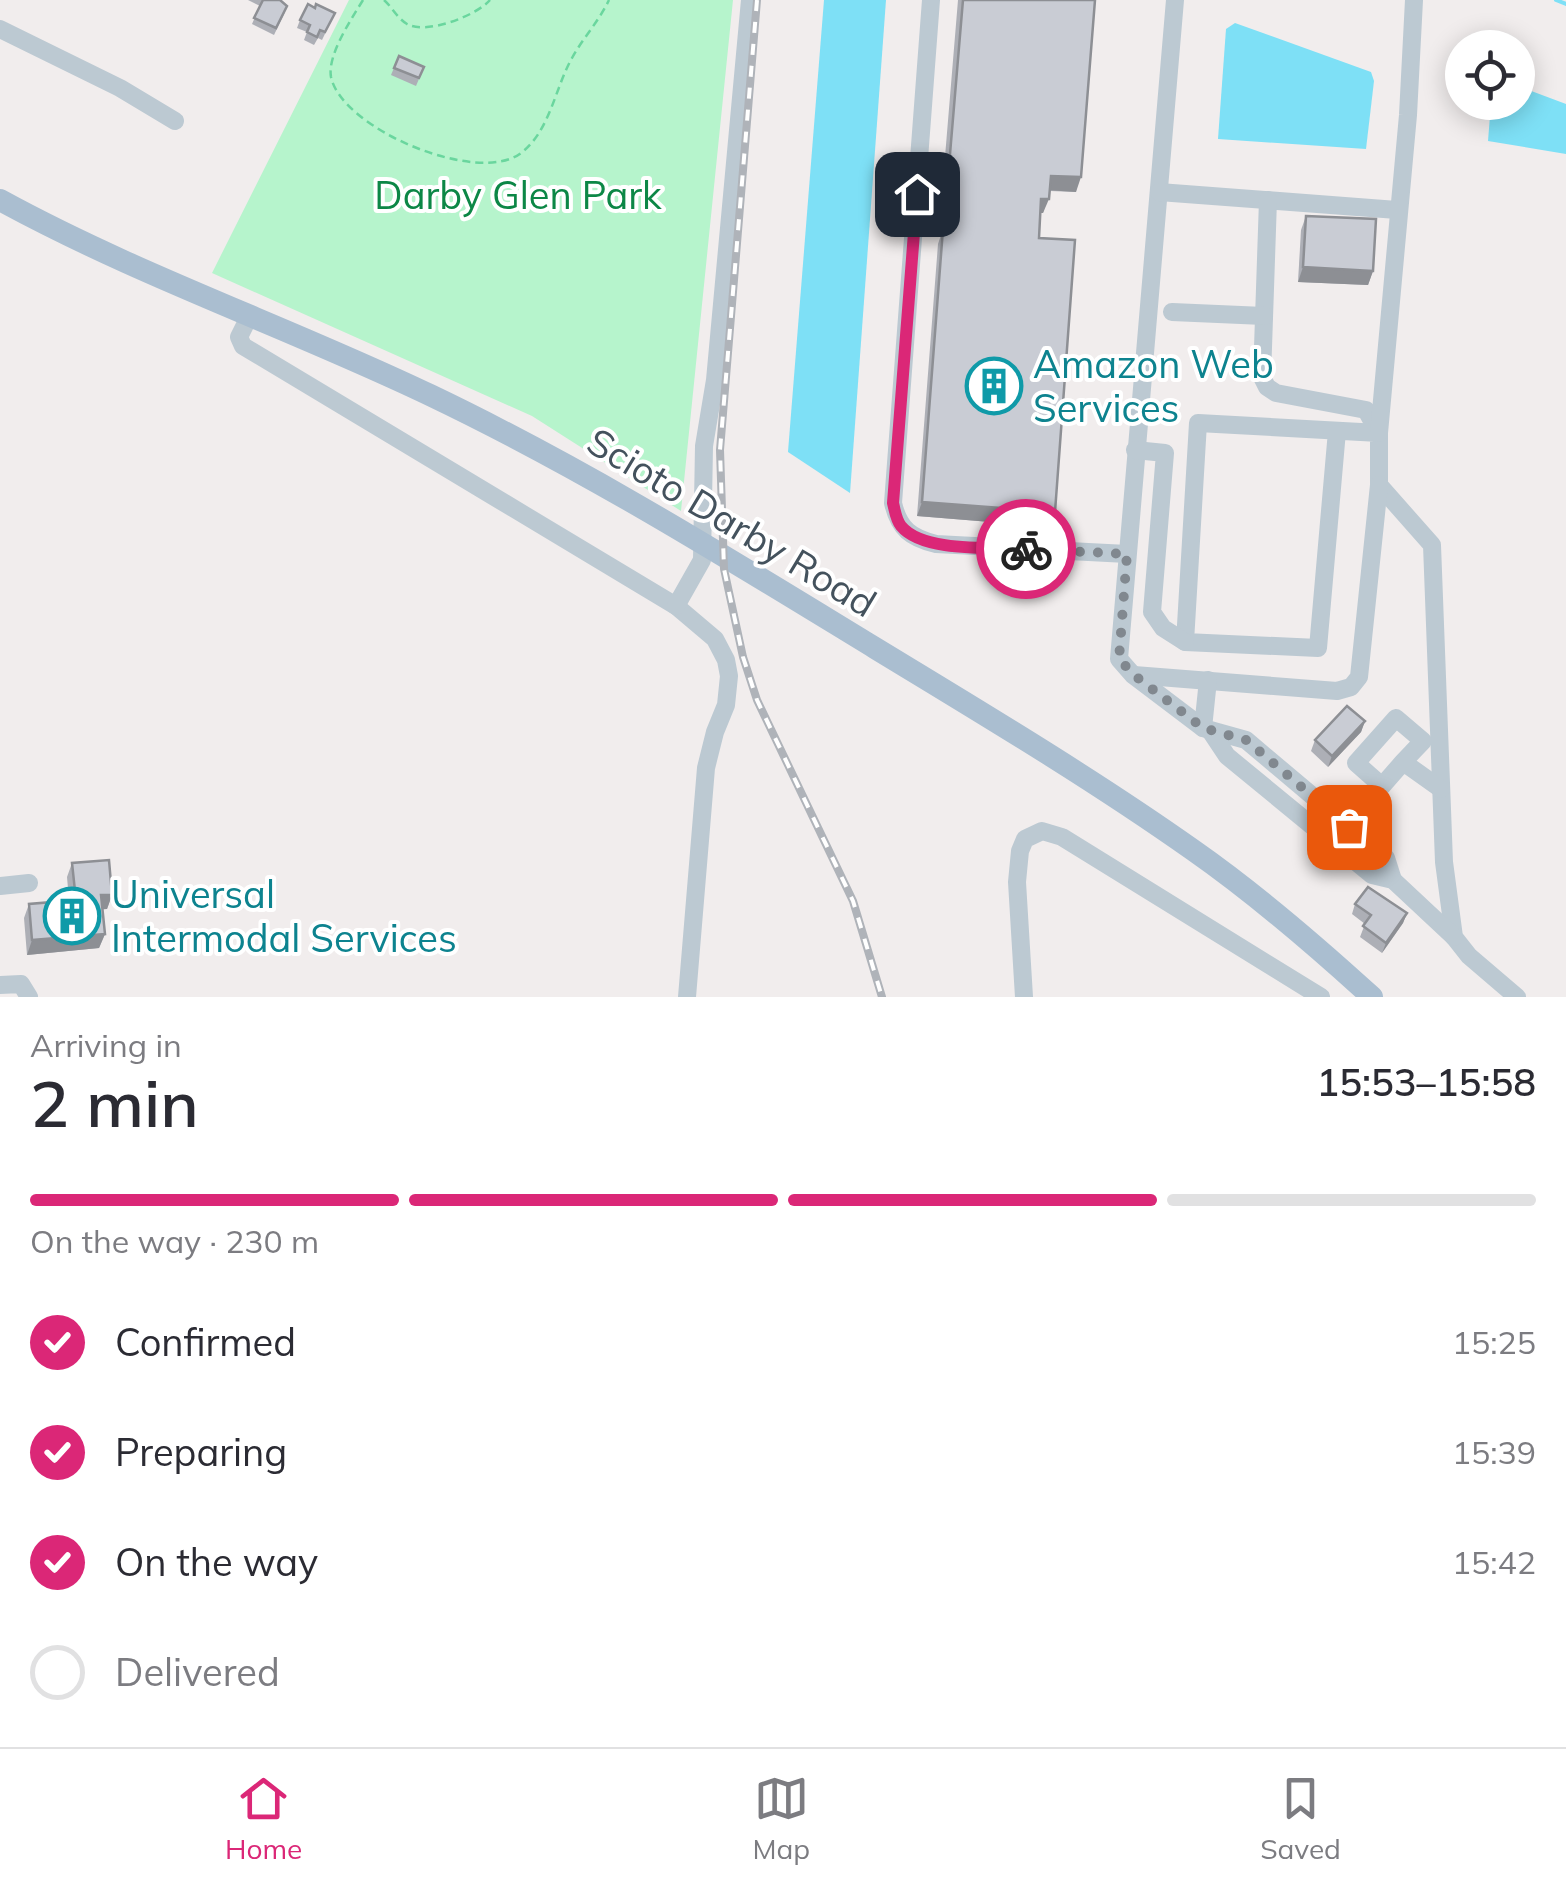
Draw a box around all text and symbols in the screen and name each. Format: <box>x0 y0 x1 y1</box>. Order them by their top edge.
map controls <box>1445 30 1535 120</box>
button: locate <box>1445 30 1535 120</box>
pin <box>875 152 960 237</box>
icon: home <box>890 167 945 222</box>
park label: Darby Glen Park <box>374 171 662 219</box>
place label: Amazon Web Services <box>1033 340 1274 432</box>
building icon: Amazon Web Services <box>964 356 1024 416</box>
street label: Scioto Darby Road <box>579 417 885 627</box>
courier <box>976 499 1076 599</box>
icon: bike <box>999 522 1054 577</box>
pin <box>1307 785 1392 870</box>
icon: bag <box>1322 800 1377 855</box>
place label: Universal Intermodal Services <box>111 870 457 962</box>
building icon: Universal Intermodal Services <box>42 886 102 946</box>
text: Arriving in <box>30 1025 182 1065</box>
text: 15:53–15:58 <box>1316 1058 1536 1106</box>
text: 2 min <box>30 1062 199 1143</box>
text: On the way · 230 m <box>30 1221 319 1261</box>
icon: check <box>30 1315 85 1370</box>
text: Confirmed <box>115 1318 296 1366</box>
text: 15:25 <box>1452 1322 1536 1362</box>
icon: check <box>30 1425 85 1480</box>
text: Preparing <box>115 1428 287 1476</box>
text: 15:39 <box>1452 1432 1536 1472</box>
icon: check <box>30 1535 85 1590</box>
text: On the way <box>115 1538 318 1586</box>
text: 15:42 <box>1452 1542 1536 1582</box>
text: Delivered <box>115 1648 280 1696</box>
tab: Home <box>225 1771 302 1866</box>
tab: Map <box>752 1771 810 1866</box>
tab: Saved <box>1260 1771 1341 1866</box>

